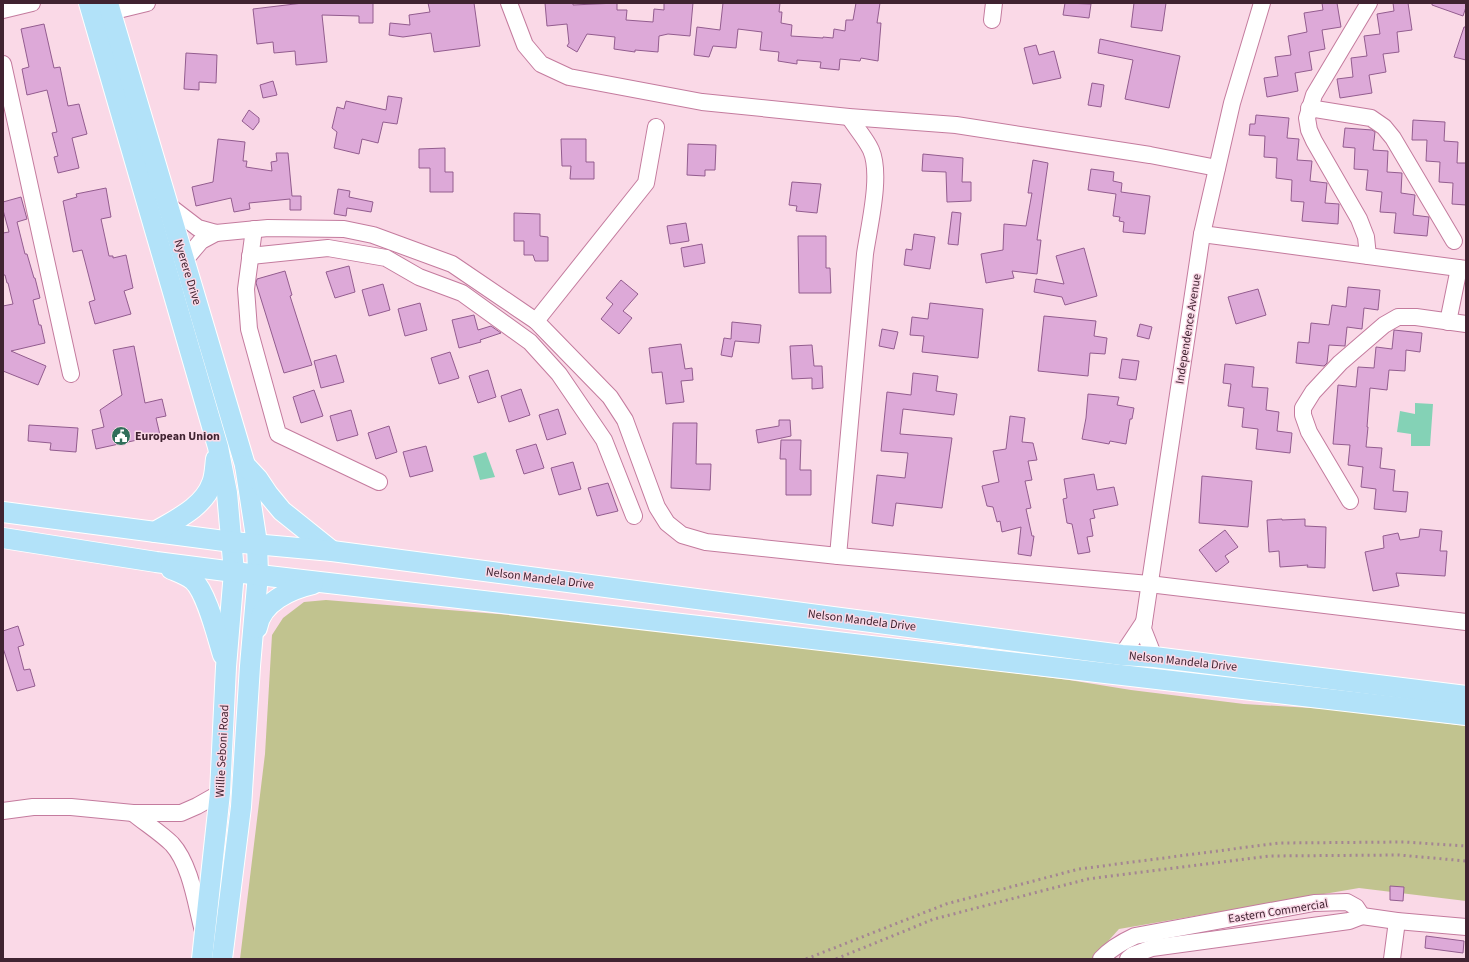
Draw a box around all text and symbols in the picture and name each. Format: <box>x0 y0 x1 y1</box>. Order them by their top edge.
street label: Nyerere Drive <box>169 237 206 307</box>
street label: Independence Avenue <box>1171 273 1206 385</box>
public building icon: European Union <box>110 425 132 447</box>
place label: European Union <box>135 428 220 445</box>
street label: Nelson Mandela Drive <box>485 563 595 594</box>
street label: Nelson Mandela Drive <box>807 605 917 636</box>
street label: Nelson Mandela Drive <box>1128 647 1238 676</box>
street label: Willie Seboni Road <box>212 704 233 798</box>
street label: Eastern Commercial <box>1227 895 1329 928</box>

